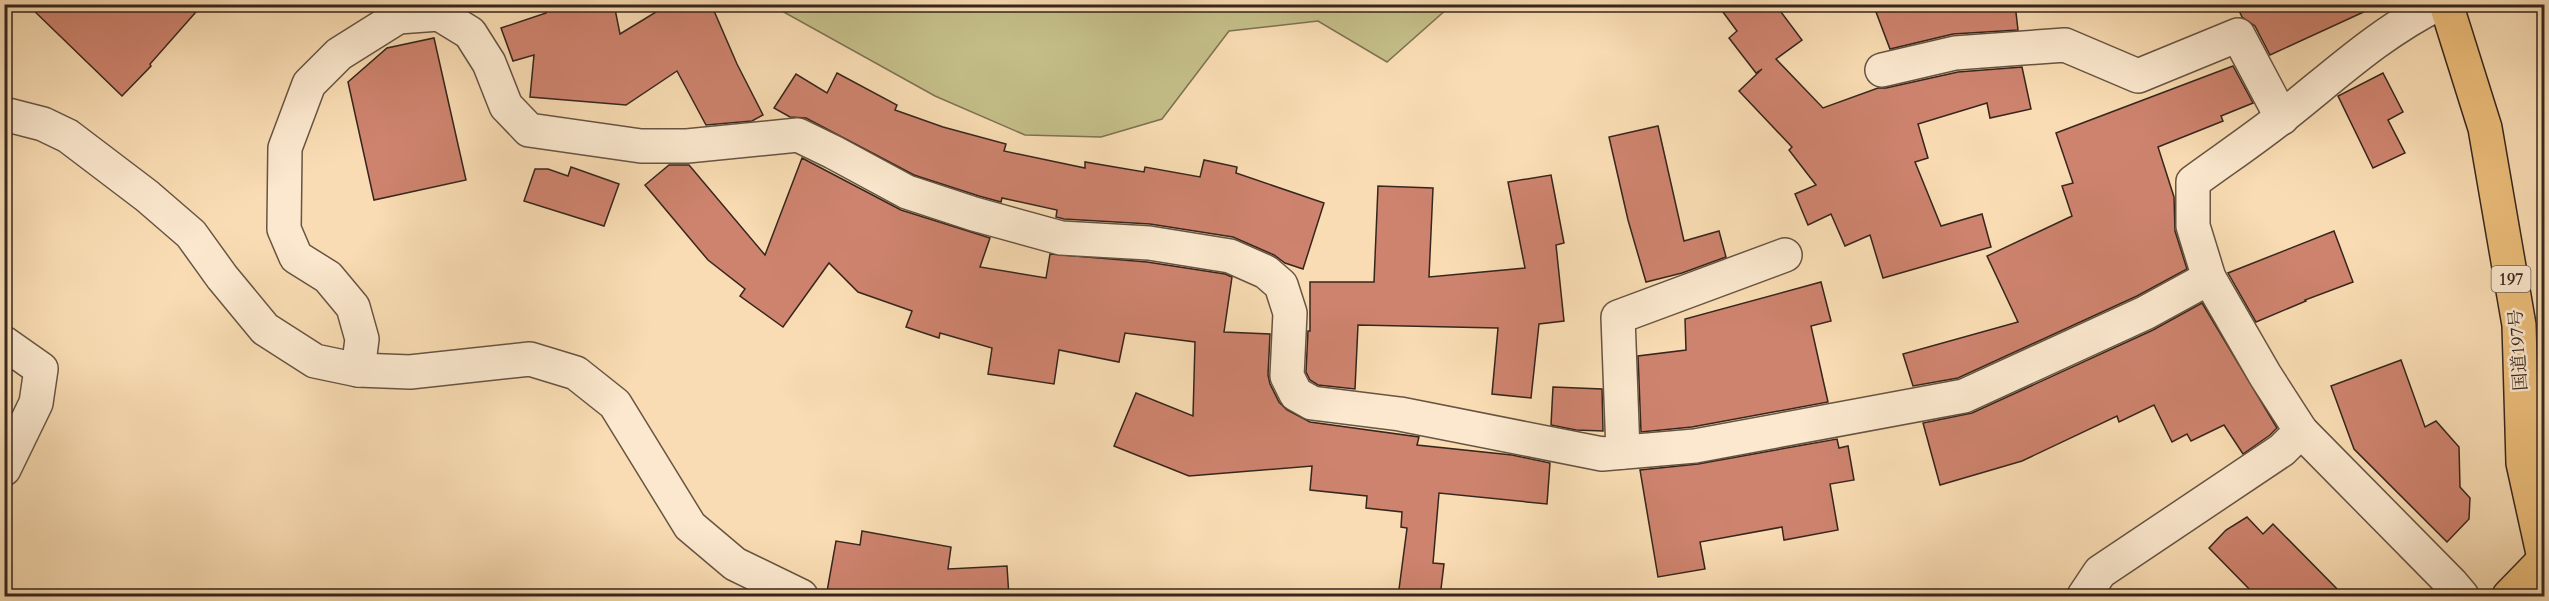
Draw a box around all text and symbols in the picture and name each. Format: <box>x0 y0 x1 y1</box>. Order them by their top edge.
road number: 197 <box>2492 266 2530 292</box>
street label: 国道197号 <box>2503 308 2534 392</box>

